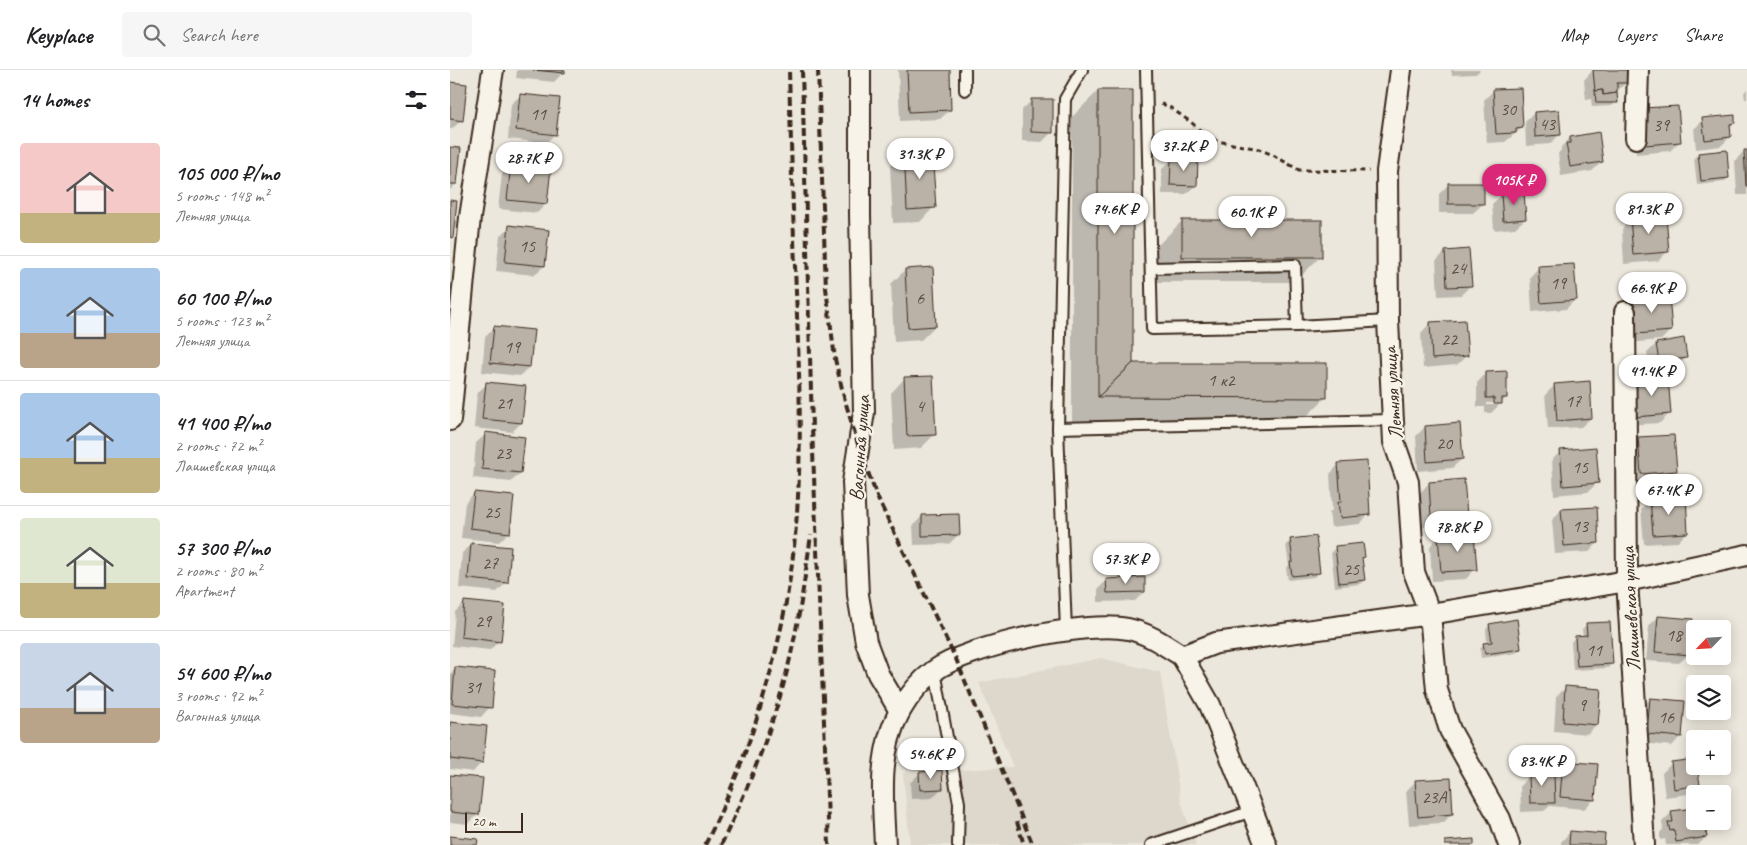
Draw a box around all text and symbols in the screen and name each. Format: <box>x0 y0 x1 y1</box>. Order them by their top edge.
search box <box>122 12 472 57</box>
text: Keyplace <box>25 20 92 50</box>
icon: search <box>140 21 168 49</box>
text: Search here <box>180 23 258 47</box>
text: Map <box>1561 24 1589 46</box>
text: Layers <box>1617 24 1656 46</box>
text: Share <box>1684 24 1722 46</box>
icon: filters <box>402 86 430 114</box>
text: 14 homes <box>20 87 89 113</box>
house number: 30 <box>1500 98 1518 120</box>
house number: 11 <box>530 103 547 125</box>
house number: 43 <box>1539 113 1557 135</box>
house number: 39 <box>1653 114 1671 136</box>
pin: 37.2K ₽ <box>1138 129 1230 172</box>
text: 37.2K ₽ <box>1162 136 1206 156</box>
pin: 31.3K ₽ <box>874 138 966 180</box>
pin: 28.7K ₽ <box>483 142 575 184</box>
text: 31.3K ₽ <box>897 144 943 164</box>
text: 28.7K ₽ <box>507 148 551 168</box>
text: 105 000 ₽/mo <box>175 160 279 186</box>
icon: home <box>60 163 120 223</box>
pin: 105K ₽ <box>1473 164 1555 206</box>
text: 105K ₽ <box>1493 170 1535 190</box>
text: 5 rooms · 148 m² <box>175 186 269 206</box>
pin: 74.6K ₽ <box>1069 192 1161 235</box>
pin: 81.3K ₽ <box>1603 192 1695 235</box>
pin: 60.1K ₽ <box>1206 196 1298 238</box>
text: 74.6K ₽ <box>1092 199 1138 219</box>
text: 81.3K ₽ <box>1626 199 1672 219</box>
text: 60.1K ₽ <box>1229 202 1275 222</box>
text: Летняя улица <box>175 206 249 226</box>
house number: 15 <box>519 235 536 257</box>
house number: 24 <box>1450 257 1468 279</box>
house number: 19 <box>1550 272 1568 294</box>
pin: 66.9K ₽ <box>1606 272 1698 314</box>
text: 66.9K ₽ <box>1629 278 1675 298</box>
text: 60 100 ₽/mo <box>175 285 271 311</box>
house number: 6 <box>916 287 925 309</box>
icon: home <box>60 288 120 348</box>
text: 5 rooms · 123 m² <box>175 311 269 331</box>
house number: 22 <box>1441 328 1459 350</box>
text: Летняя улица <box>175 331 249 351</box>
house number: 19 <box>504 336 522 358</box>
street label: Летняя улица <box>1377 344 1408 440</box>
pin: 41.4K ₽ <box>1606 354 1698 397</box>
text: 41.4K ₽ <box>1629 361 1675 381</box>
house number: 1 к2 <box>1207 369 1236 391</box>
house number: 17 <box>1565 390 1582 412</box>
house number: 21 <box>496 392 513 414</box>
street label: Вагонная улица <box>843 393 876 502</box>
house number: 4 <box>916 395 926 417</box>
text: 41 400 ₽/mo <box>175 410 270 436</box>
icon: home <box>60 413 120 473</box>
house number: 20 <box>1436 432 1454 454</box>
text: 2 rooms · 72 m² <box>175 436 261 456</box>
house number: 23 <box>495 442 513 464</box>
text: Лаишевская улица <box>175 456 275 476</box>
house number: 15 <box>1572 456 1589 478</box>
pin: 67.4K ₽ <box>1623 474 1715 516</box>
text: 67.4K ₽ <box>1646 480 1692 500</box>
house number: 25 <box>484 501 501 523</box>
pin: 78.8K ₽ <box>1412 510 1504 553</box>
house number: 13 <box>1572 515 1590 537</box>
text: 78.8K ₽ <box>1436 517 1480 537</box>
text: 57 300 ₽/mo <box>175 535 270 561</box>
icon: home <box>60 538 120 598</box>
pin: 57.3K ₽ <box>1080 542 1172 585</box>
street label: Лаишевская улица <box>1615 544 1646 672</box>
text: 57.3K ₽ <box>1104 549 1148 569</box>
house number: 27 <box>482 552 499 574</box>
house number: 25 <box>1343 558 1360 580</box>
text: 2 rooms · 80 m² <box>175 561 261 581</box>
text: Apartment <box>175 581 234 601</box>
house number: 29 <box>475 610 493 632</box>
north arrow <box>1686 620 1731 665</box>
map controls <box>1686 620 1731 830</box>
house number: 18 <box>1666 624 1684 646</box>
house number: 11 <box>1586 639 1603 661</box>
text: 54 600 ₽/mo <box>175 660 270 686</box>
icon: home <box>60 663 120 723</box>
button: layers <box>1686 675 1731 720</box>
house number: 31 <box>465 676 482 698</box>
text: 3 rooms · 92 m² <box>175 686 261 706</box>
house number: 9 <box>1578 694 1588 716</box>
text: Вагонная улица <box>175 706 260 726</box>
house number: 16 <box>1658 706 1675 728</box>
button: + <box>1686 730 1731 775</box>
pin: 54.6K ₽ <box>885 738 977 780</box>
text: 54.6K ₽ <box>908 744 954 764</box>
pin: 83.4K ₽ <box>1496 744 1588 787</box>
text: 83.4K ₽ <box>1519 751 1565 771</box>
button: − <box>1686 785 1731 830</box>
house number: 23А <box>1421 786 1448 808</box>
scale bar <box>465 810 522 833</box>
text: 20 m <box>472 813 496 830</box>

